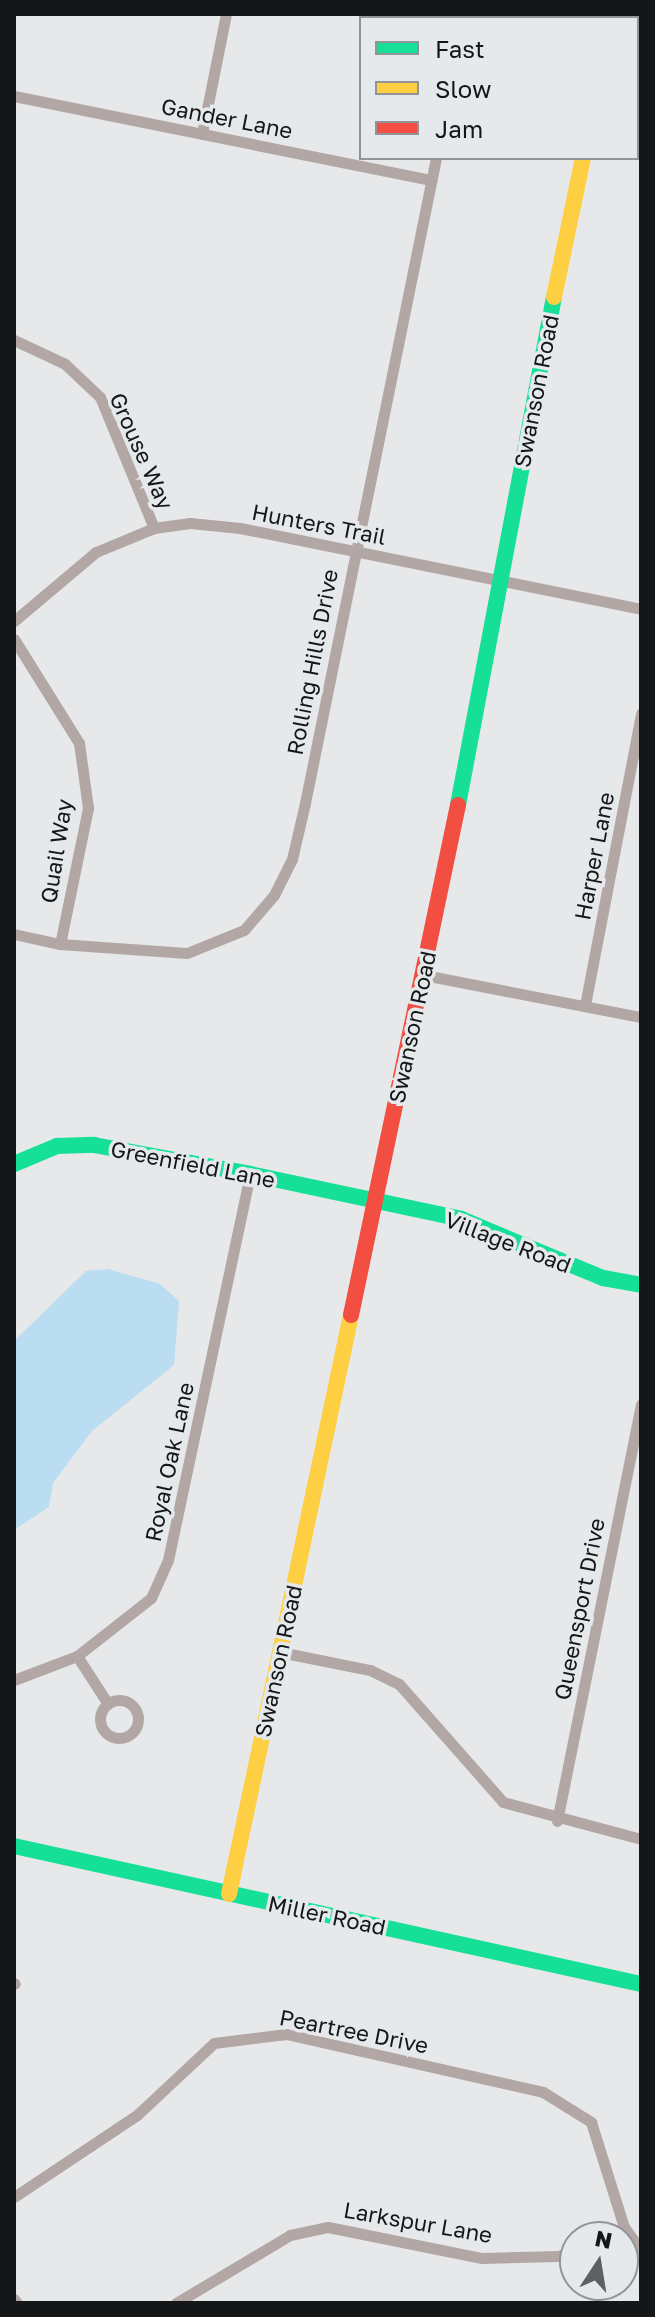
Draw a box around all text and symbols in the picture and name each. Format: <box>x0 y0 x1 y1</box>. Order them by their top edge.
legend <box>359 16 639 160</box>
text: Fast <box>435 34 485 63</box>
text: Slow <box>435 74 491 103</box>
street label: Gander Lane <box>159 92 295 144</box>
text: Jam <box>435 114 483 143</box>
street label: Swanson Road <box>508 312 564 470</box>
street label: Grouse Way <box>105 389 179 513</box>
street label: Hunters Trail <box>250 498 388 550</box>
street label: Rolling Hills Drive <box>281 567 343 757</box>
street label: Harper Lane <box>569 790 619 922</box>
street label: Quail Way <box>35 797 77 905</box>
street label: Swanson Road <box>383 948 441 1106</box>
street label: Greenfield Lane <box>109 1135 277 1193</box>
street label: Village Road <box>441 1206 575 1278</box>
street label: Royal Oak Lane <box>139 1380 199 1544</box>
street label: Queensport Drive <box>548 1516 610 1702</box>
street label: Swanson Road <box>249 1582 307 1740</box>
street label: Miller Road <box>266 1890 388 1940</box>
street label: Peartree Drive <box>277 2004 431 2058</box>
street label: Larkspur Lane <box>342 2196 494 2248</box>
north arrow <box>559 2221 639 2301</box>
text: N <box>593 2224 615 2254</box>

